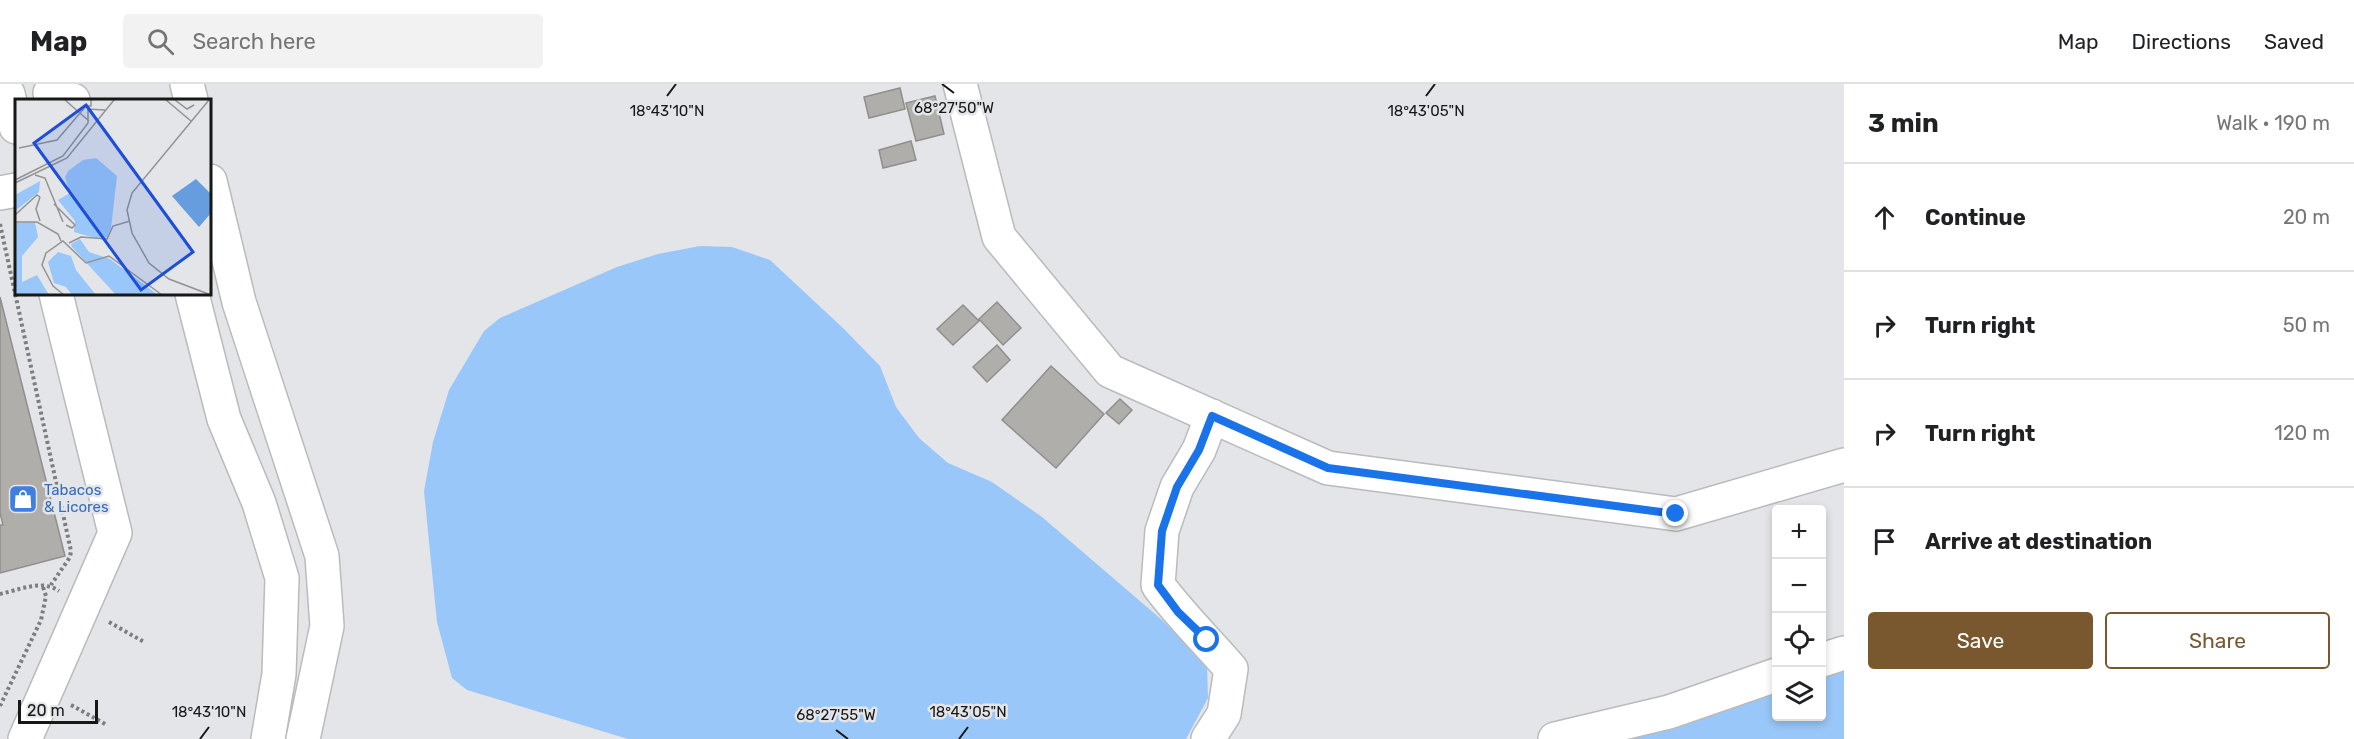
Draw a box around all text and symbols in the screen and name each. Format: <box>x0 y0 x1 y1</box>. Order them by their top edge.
search box <box>123 14 543 68</box>
text: Map <box>30 25 87 58</box>
icon: search <box>144 25 177 58</box>
text: Search here <box>192 28 316 55</box>
text: Map <box>2058 29 2099 54</box>
text: Directions <box>2132 29 2231 54</box>
text: Saved <box>2264 29 2324 54</box>
inset map <box>15 99 212 296</box>
text: 68°27'50"W <box>914 99 994 117</box>
text: 18°43'10"N <box>630 102 704 120</box>
text: 18°43'05"N <box>1387 102 1465 120</box>
text: 3 min <box>1868 108 1939 139</box>
text: Walk · 190 m <box>2216 111 2330 135</box>
icon: ahead <box>1868 201 1901 234</box>
text: Continue <box>1925 204 2026 231</box>
text: 20 m <box>2283 205 2330 229</box>
icon: right <box>1868 309 1901 342</box>
text: Turn right <box>1925 312 2035 339</box>
text: 50 m <box>2283 313 2330 337</box>
icon: right <box>1868 417 1901 450</box>
text: Turn right <box>1925 420 2035 447</box>
text: 120 m <box>2274 421 2330 445</box>
place label: Tabacos & Licores <box>44 481 109 516</box>
shop icon: Tabacos & Licores <box>7 483 39 515</box>
route end <box>1662 500 1688 526</box>
map controls <box>1772 505 1826 721</box>
button: + <box>1772 505 1826 559</box>
icon: arrive <box>1868 525 1901 558</box>
text: Arrive at destination <box>1925 528 2152 555</box>
button: − <box>1772 559 1826 613</box>
button: Save <box>1868 612 2093 669</box>
button: Share <box>2105 612 2330 669</box>
button: locate <box>1772 613 1826 667</box>
route start <box>1193 626 1219 652</box>
button: layers <box>1772 667 1826 721</box>
scale bar <box>18 697 98 724</box>
text: 20 m <box>27 701 65 720</box>
text: 18°43'10"N <box>172 703 246 721</box>
text: 18°43'05"N <box>929 703 1007 721</box>
text: 68°27'55"W <box>796 706 876 724</box>

